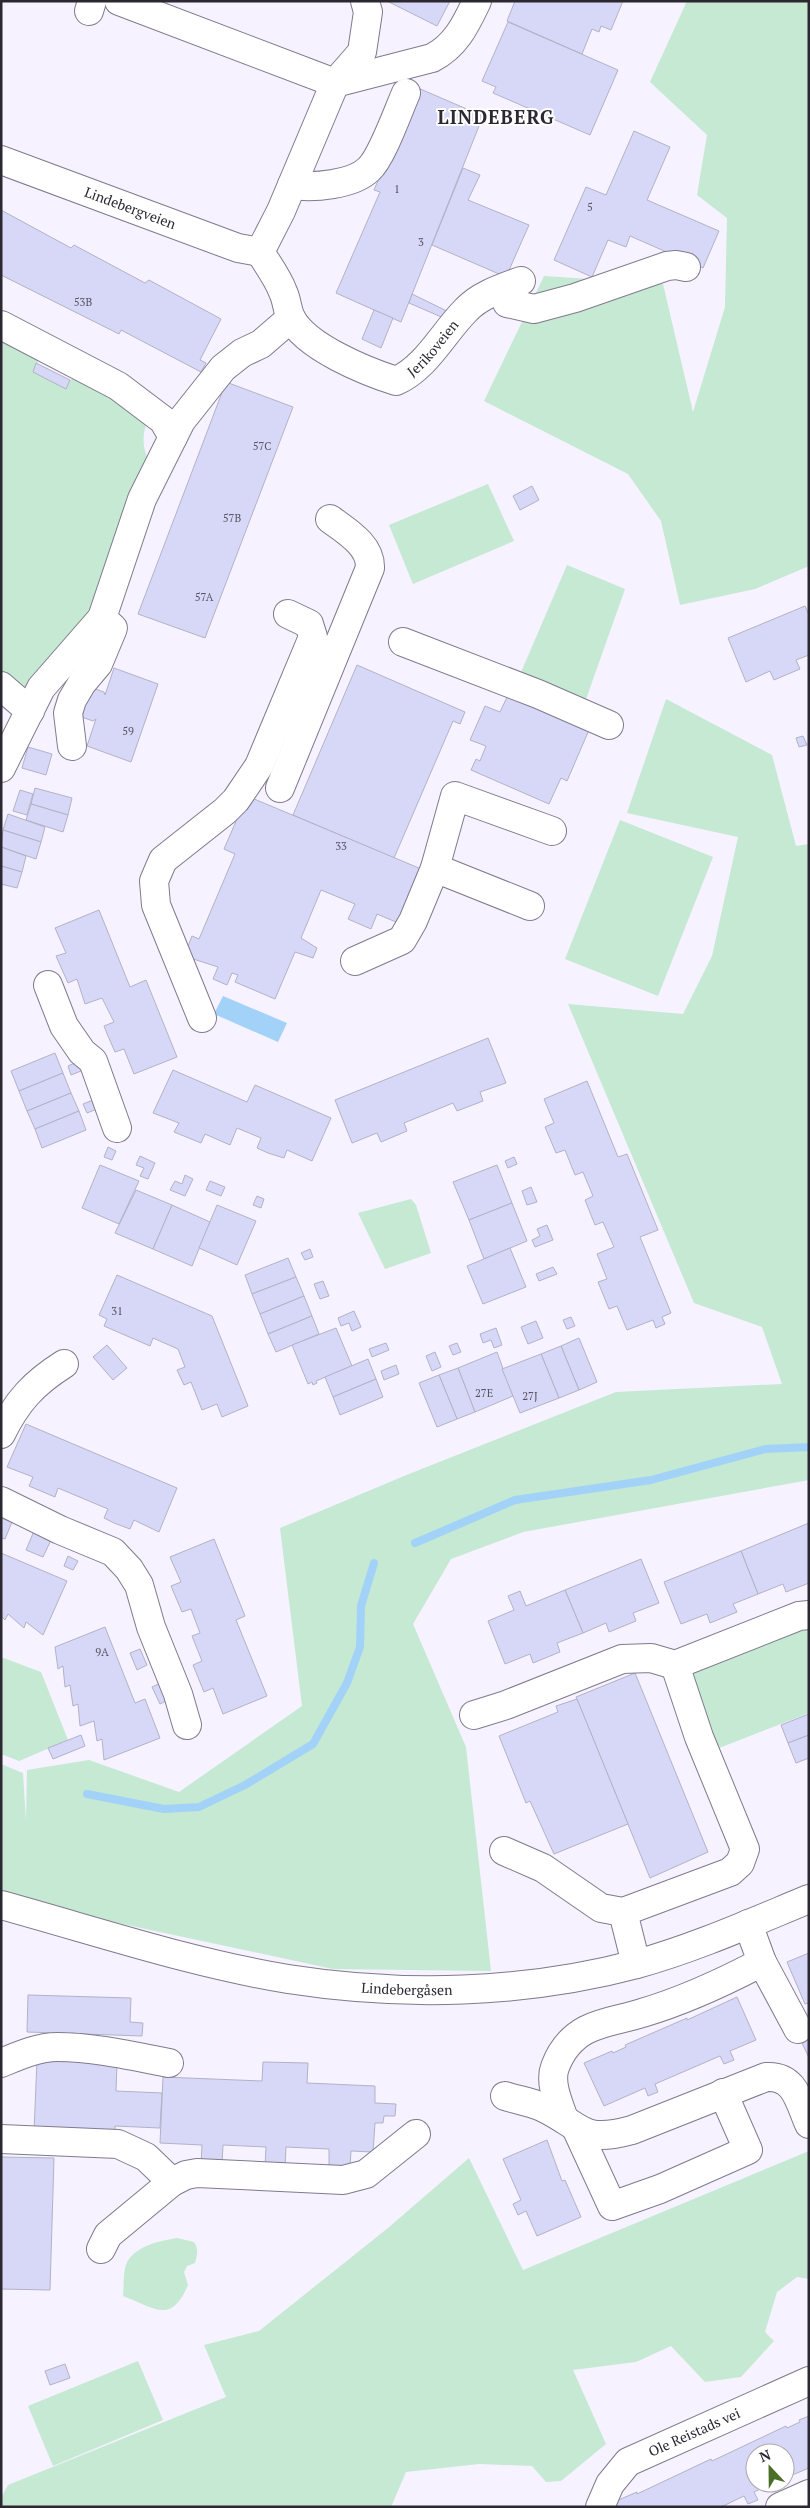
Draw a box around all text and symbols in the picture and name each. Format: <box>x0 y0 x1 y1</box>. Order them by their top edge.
district label: LINDEBERG <box>438 104 554 129</box>
street label: Lindebergveien <box>82 182 179 233</box>
house number: 1 <box>394 182 400 196</box>
house number: 5 <box>587 200 593 214</box>
house number: 3 <box>418 235 424 249</box>
house number: 53B <box>74 295 92 309</box>
street label: Jerikoveien <box>403 315 463 381</box>
house number: 57C <box>253 439 271 453</box>
house number: 57B <box>223 511 241 525</box>
house number: 57A <box>195 590 214 604</box>
house number: 59 <box>122 724 134 738</box>
house number: 33 <box>335 839 347 853</box>
house number: 31 <box>111 1304 123 1318</box>
house number: 27E <box>475 1386 493 1400</box>
house number: 27J <box>522 1389 538 1403</box>
house number: 9A <box>95 1645 109 1659</box>
street label: Lindebergåsen <box>361 1978 453 1999</box>
street label: Ole Reistads vei <box>645 2403 743 2461</box>
north arrow <box>745 2443 795 2493</box>
text: N <box>756 2445 774 2466</box>

